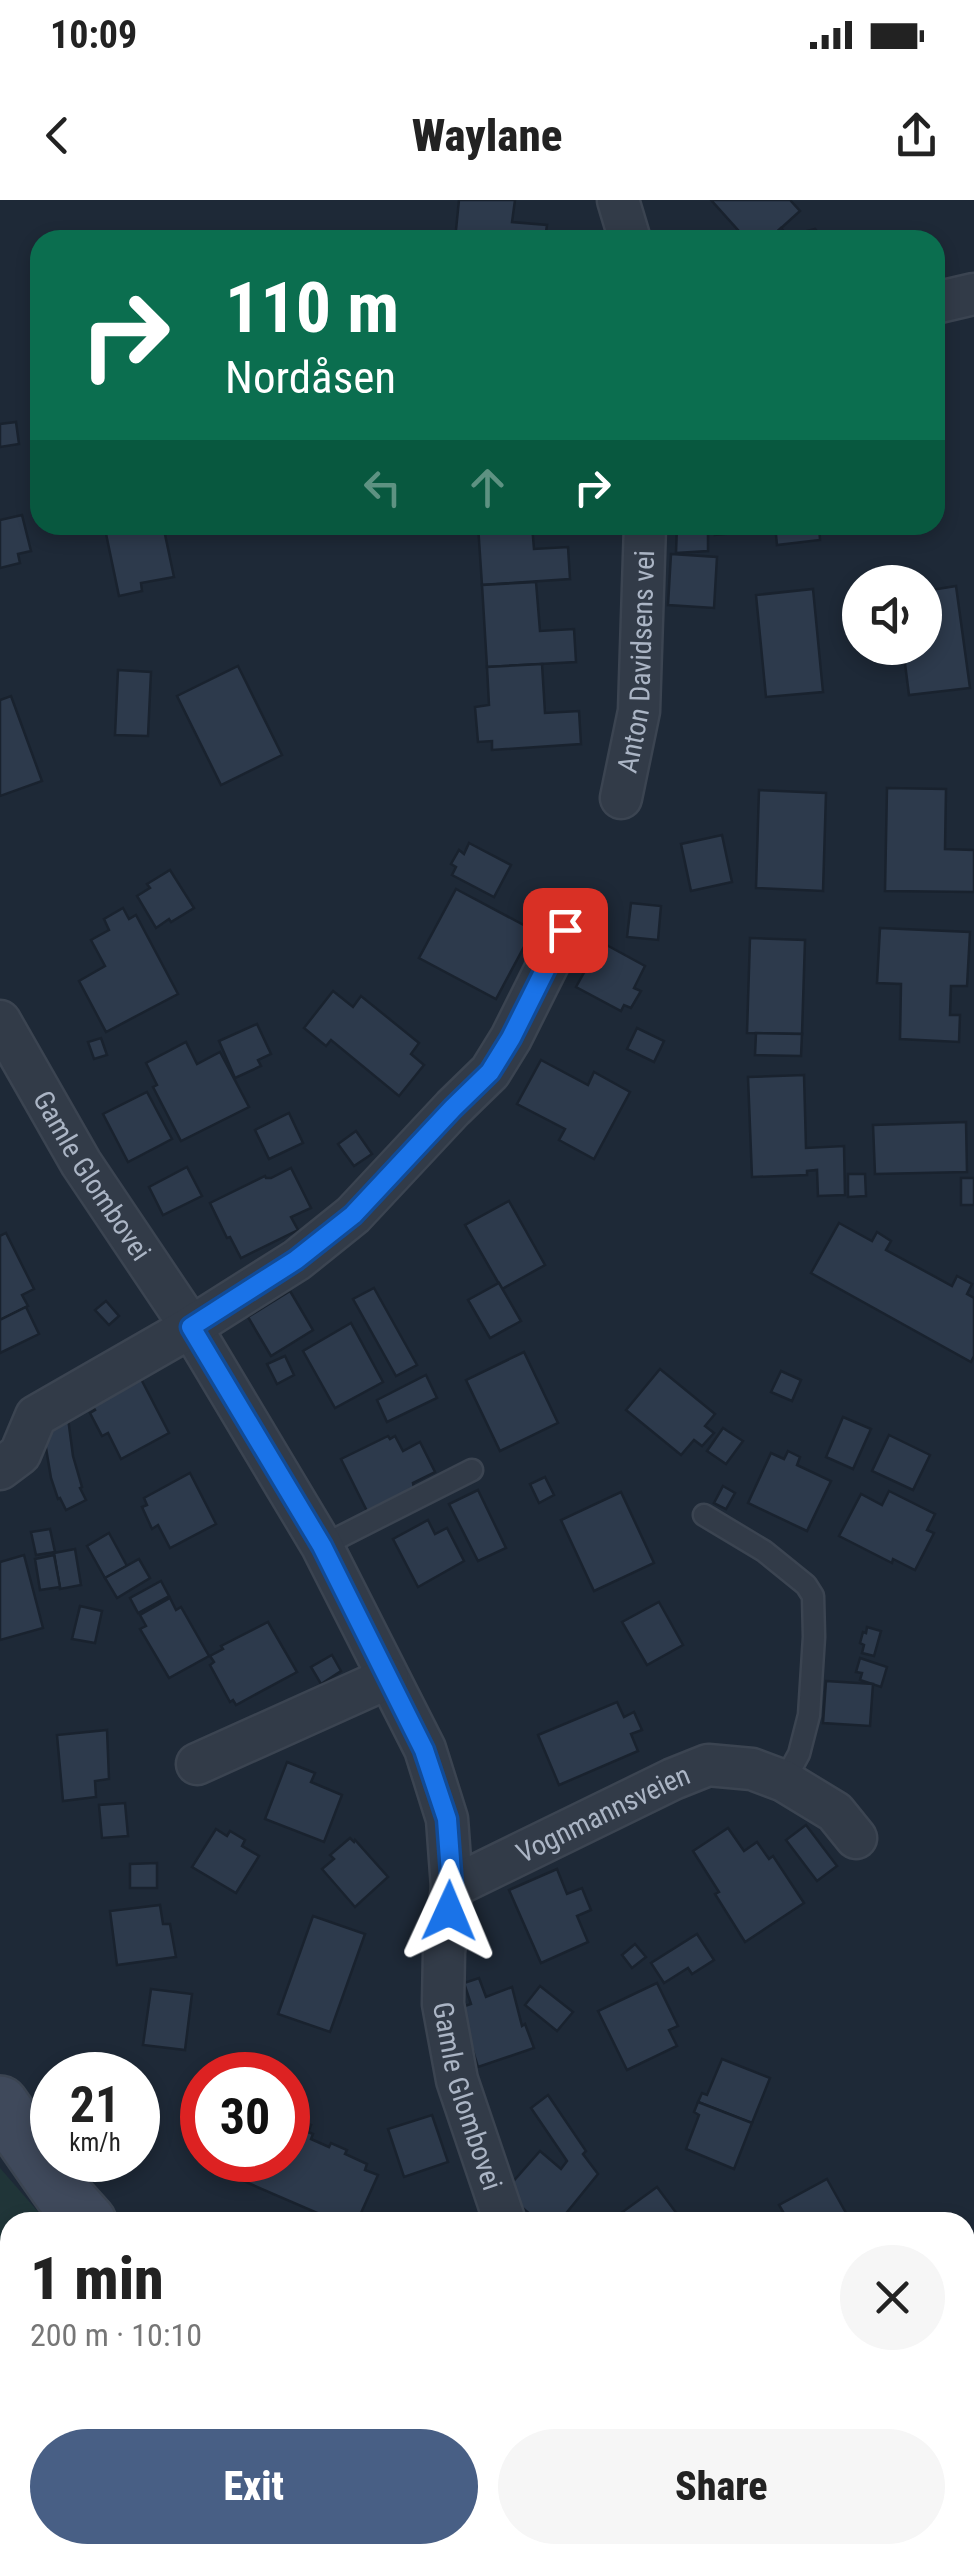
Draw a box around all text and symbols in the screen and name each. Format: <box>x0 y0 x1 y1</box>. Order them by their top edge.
text: 10:09 <box>50 13 137 57</box>
icon: back <box>30 108 85 163</box>
icon: share <box>889 108 944 163</box>
text: Waylane <box>412 109 562 162</box>
text: 110 m <box>225 267 399 349</box>
icon: right <box>60 270 190 400</box>
text: Nordåsen <box>225 351 396 404</box>
icon: left <box>355 460 410 515</box>
icon: ahead <box>460 460 515 515</box>
icon: right <box>565 460 620 515</box>
street label: Anton Davidsens vei <box>610 550 661 776</box>
map controls <box>842 565 942 665</box>
button: sound <box>842 565 942 665</box>
pin <box>523 888 608 973</box>
icon: arrive <box>538 903 593 958</box>
street label: Gamle Glombovei <box>27 1085 158 1267</box>
street label: Vognmannsveien <box>511 1758 694 1870</box>
position arrow <box>397 1859 501 1963</box>
street label: Gamle Glombovei <box>426 1999 509 2194</box>
speed limit sign: 30 <box>180 2052 310 2182</box>
text: 21 <box>70 2076 120 2134</box>
text: km/h <box>69 2128 121 2157</box>
text: 1 min <box>30 2243 164 2314</box>
button: close <box>840 2245 945 2350</box>
text: 200 m · 10:10 <box>30 2316 202 2354</box>
button: Exit <box>30 2429 478 2544</box>
button: Share <box>498 2429 945 2544</box>

